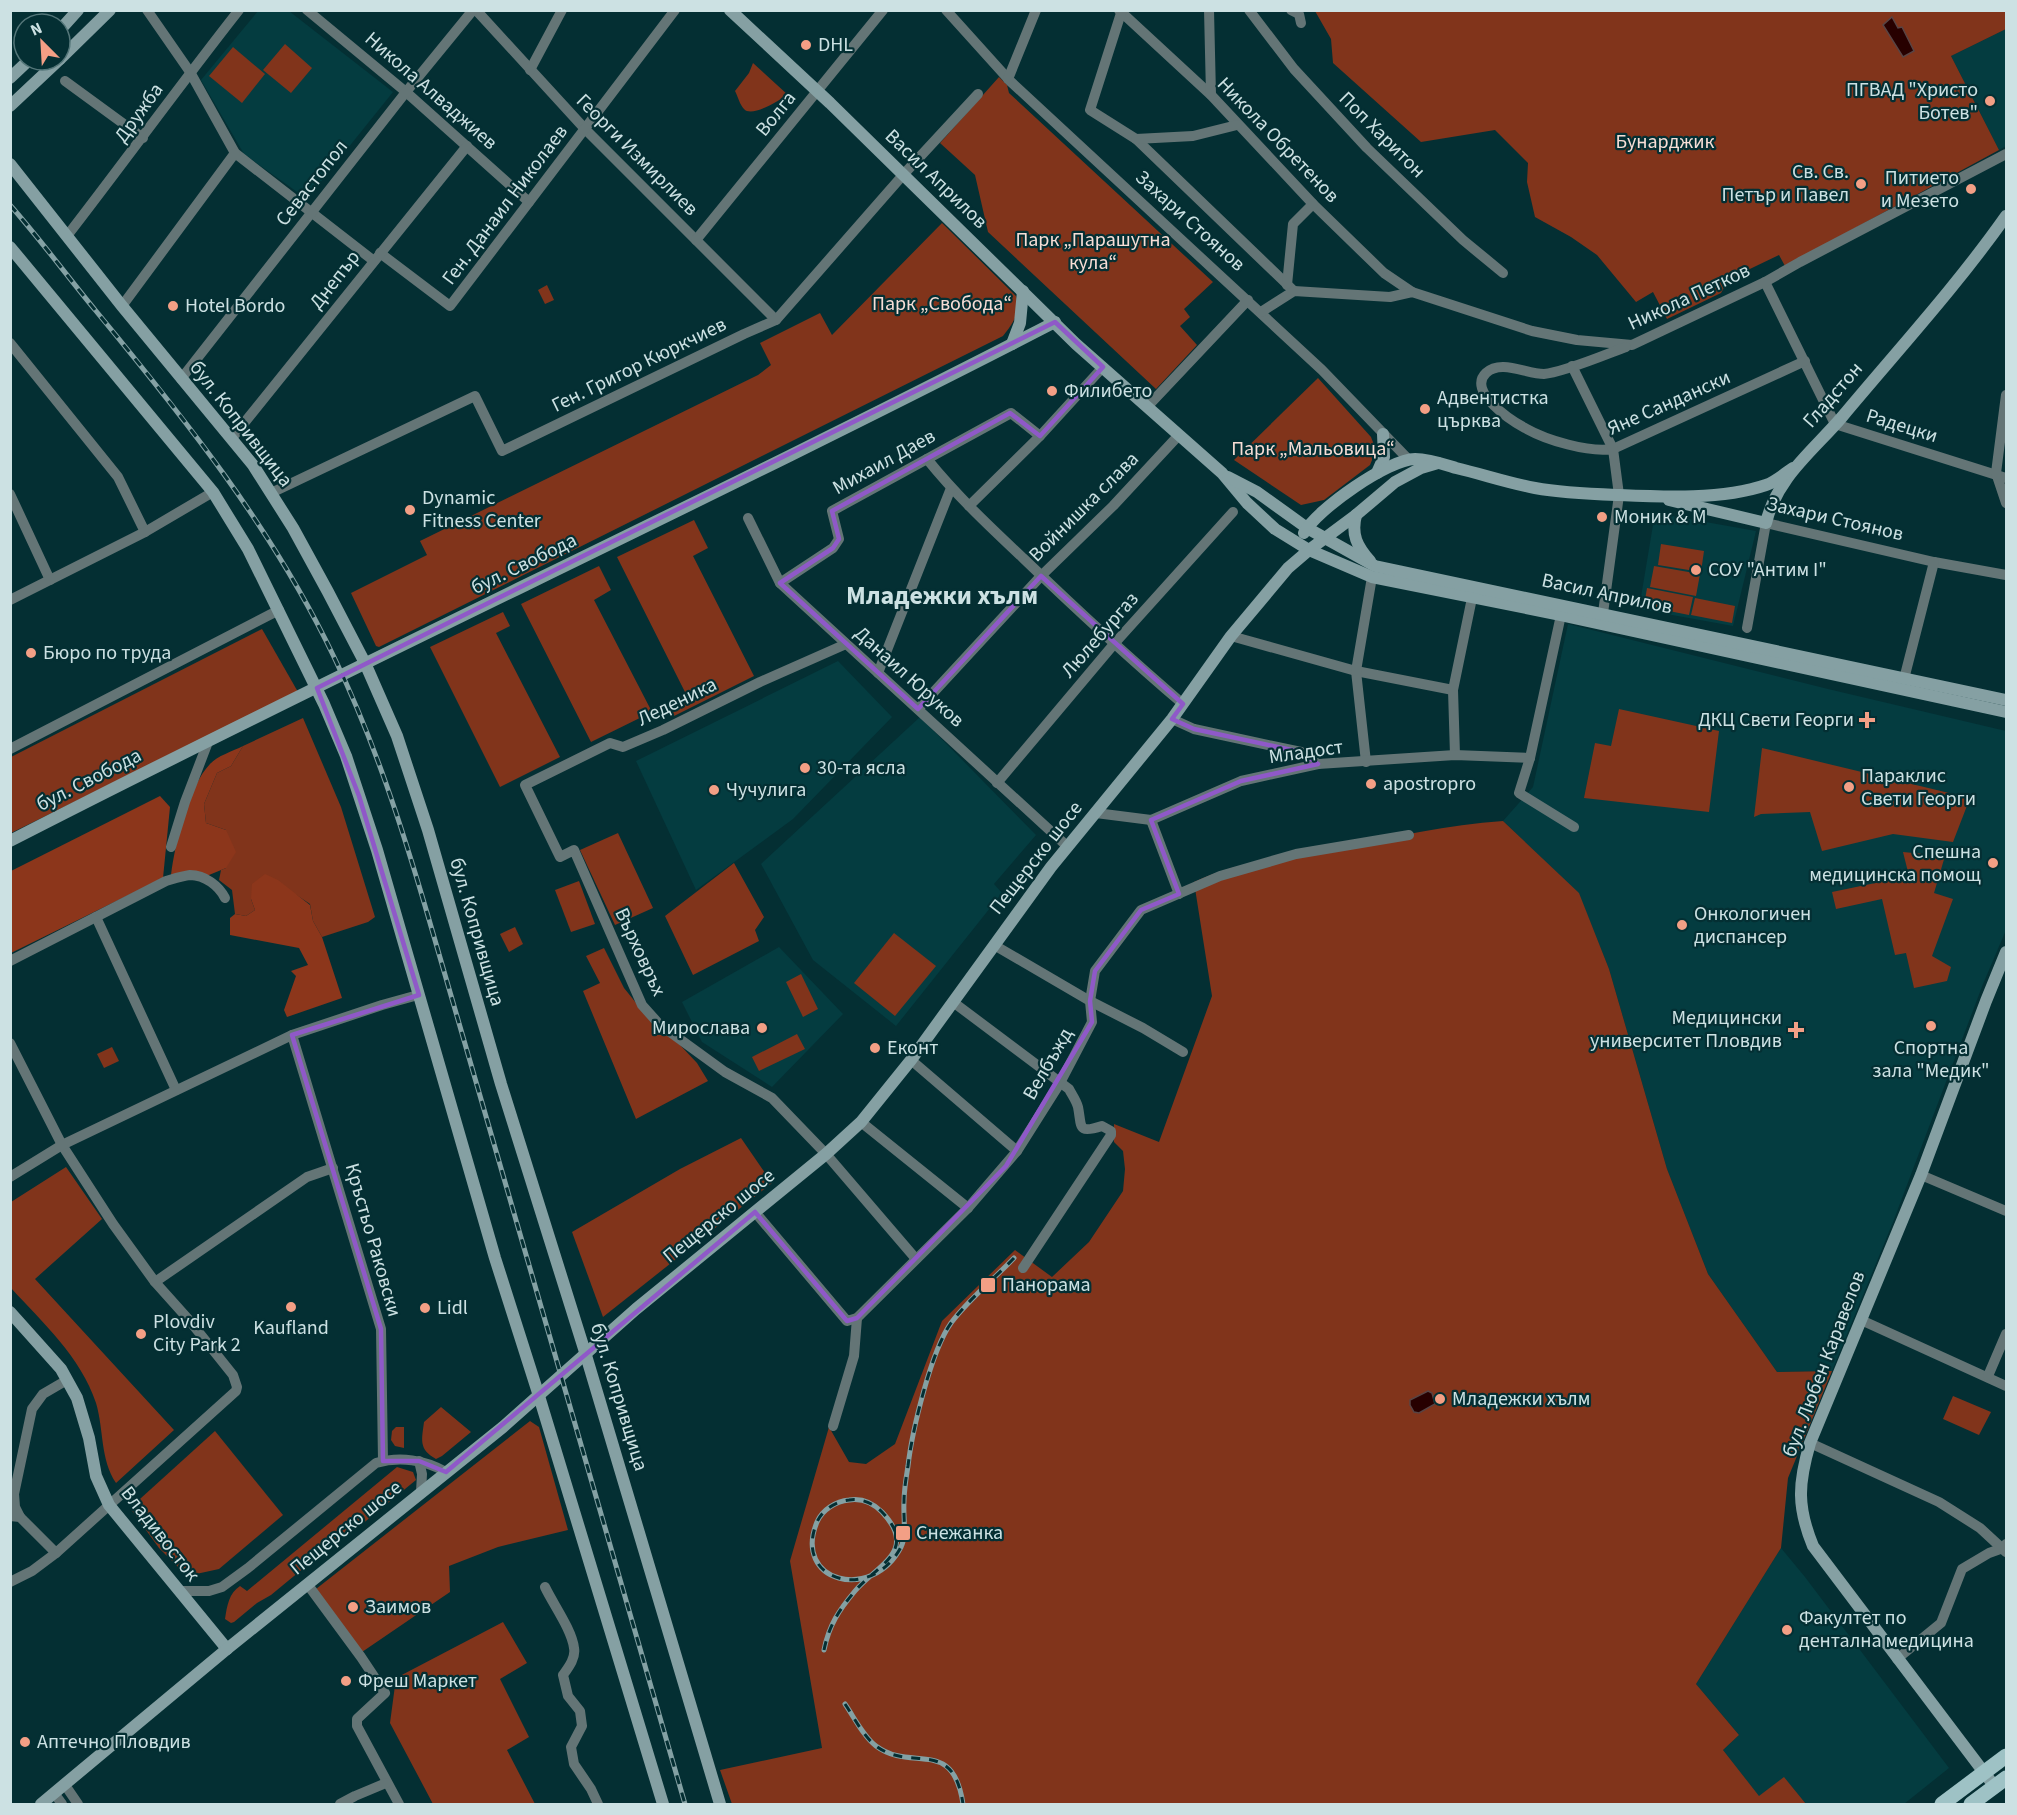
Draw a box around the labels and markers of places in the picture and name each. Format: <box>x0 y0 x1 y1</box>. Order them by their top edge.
place label: DHL <box>818 31 853 59</box>
marker: DHL <box>799 38 813 52</box>
place label: ПГВАД "Христо Ботев" <box>1846 76 1978 127</box>
marker: ПГВАД "Христо Ботев" <box>1983 94 1997 108</box>
place label: Св. Св. Петър и Павел <box>1722 158 1849 209</box>
place label: Питието и Мезето <box>1881 164 1959 215</box>
marker: Св. Св. Петър и Павел <box>1854 177 1868 191</box>
marker: Питието и Мезето <box>1964 182 1978 196</box>
place label: Hotel Bordo <box>185 292 285 320</box>
marker: Hotel Bordo <box>166 299 180 313</box>
place label: Филибето <box>1064 377 1152 405</box>
marker: Филибето <box>1045 384 1059 398</box>
place label: Адвентистка църква <box>1437 384 1549 435</box>
marker: Адвентистка църква <box>1418 402 1432 416</box>
place label: Dynamic Fitness Center <box>422 484 541 535</box>
marker: Dynamic Fitness Center <box>403 503 417 517</box>
place label: Моник & М <box>1614 503 1707 531</box>
marker: Моник & М <box>1595 510 1609 524</box>
place label: СОУ "Антим I" <box>1708 556 1827 584</box>
marker: СОУ "Антим I" <box>1689 563 1703 577</box>
place label: Бюро по труда <box>43 639 171 667</box>
marker: Бюро по труда <box>24 646 38 660</box>
place label: ДКЦ Свети Георги <box>1698 706 1854 734</box>
marker: ДКЦ Свети Георги <box>1858 711 1876 729</box>
place label: 30-та ясла <box>817 754 906 782</box>
marker: 30-та ясла <box>798 761 812 775</box>
place label: Параклис Свети Георги <box>1861 762 1976 813</box>
place label: apostropro <box>1383 770 1476 798</box>
place label: Чучулига <box>726 776 806 804</box>
marker: apostropro <box>1364 777 1378 791</box>
marker: Параклис Свети Георги <box>1842 780 1856 794</box>
marker: Чучулига <box>707 783 721 797</box>
place label: Спешна медицинска помощ <box>1809 838 1981 889</box>
marker: Спешна медицинска помощ <box>1986 856 2000 870</box>
place label: Онкологичен диспансер <box>1694 900 1811 951</box>
marker: Онкологичен диспансер <box>1675 918 1689 932</box>
place label: Медицински университет Пловдив <box>1590 1004 1782 1055</box>
place label: Мирослава <box>652 1014 750 1042</box>
marker: Спортна зала "Медик" <box>1924 1019 1938 1033</box>
marker: Мирослава <box>755 1021 769 1035</box>
marker: Медицински университет Пловдив <box>1787 1021 1805 1039</box>
place label: Еконт <box>887 1034 938 1062</box>
place label: Спортна зала "Медик" <box>1872 1034 1990 1085</box>
marker: Еконт <box>868 1041 882 1055</box>
place label: Панорама <box>1002 1271 1091 1299</box>
marker: Панорама <box>979 1276 997 1294</box>
place label: Lidl <box>437 1294 468 1322</box>
marker: Kaufland <box>284 1300 298 1314</box>
marker: Lidl <box>418 1301 432 1315</box>
place label: Plovdiv City Park 2 <box>153 1308 241 1359</box>
place label: Kaufland <box>253 1314 329 1342</box>
marker: Plovdiv City Park 2 <box>134 1327 148 1341</box>
place label: Младежки хълм <box>1452 1385 1590 1413</box>
marker: Младежки хълм <box>1433 1392 1447 1406</box>
place label: Снежанка <box>916 1519 1003 1547</box>
marker: Снежанка <box>894 1524 912 1542</box>
place label: Заимов <box>365 1593 431 1621</box>
marker: Заимов <box>346 1600 360 1614</box>
place label: Факултет по дентална медицина <box>1799 1604 1974 1655</box>
marker: Факултет по дентална медицина <box>1780 1623 1794 1637</box>
place label: Фреш Маркет <box>358 1667 477 1695</box>
marker: Фреш Маркет <box>339 1674 353 1688</box>
place label: Аптечно Пловдив <box>37 1728 191 1756</box>
marker: Аптечно Пловдив <box>18 1735 32 1749</box>

